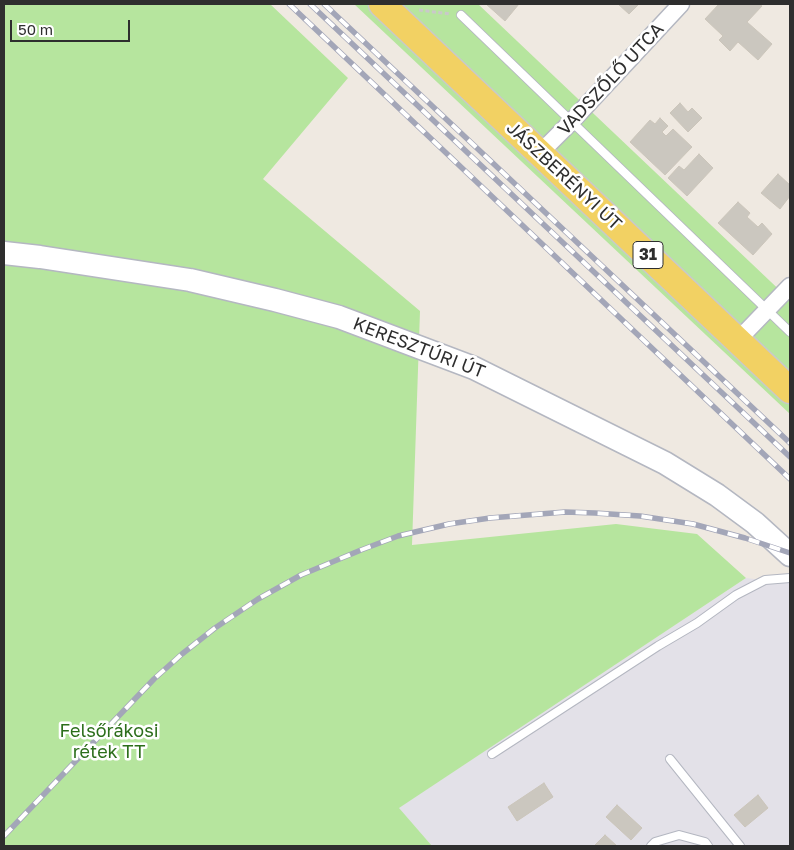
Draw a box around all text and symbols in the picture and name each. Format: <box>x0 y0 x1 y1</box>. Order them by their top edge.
scale bar <box>12 10 132 42</box>
street label: VADSZŐLŐ UTCA <box>553 18 669 140</box>
text: 50 m <box>18 20 53 38</box>
street label: JÁSZBERÉNYI ÚT <box>502 117 626 235</box>
road number: 31 <box>633 242 663 268</box>
street label: KERESZTÚRI ÚT <box>350 313 488 383</box>
park label: Felsőrákosi rétek TT <box>59 720 159 762</box>

